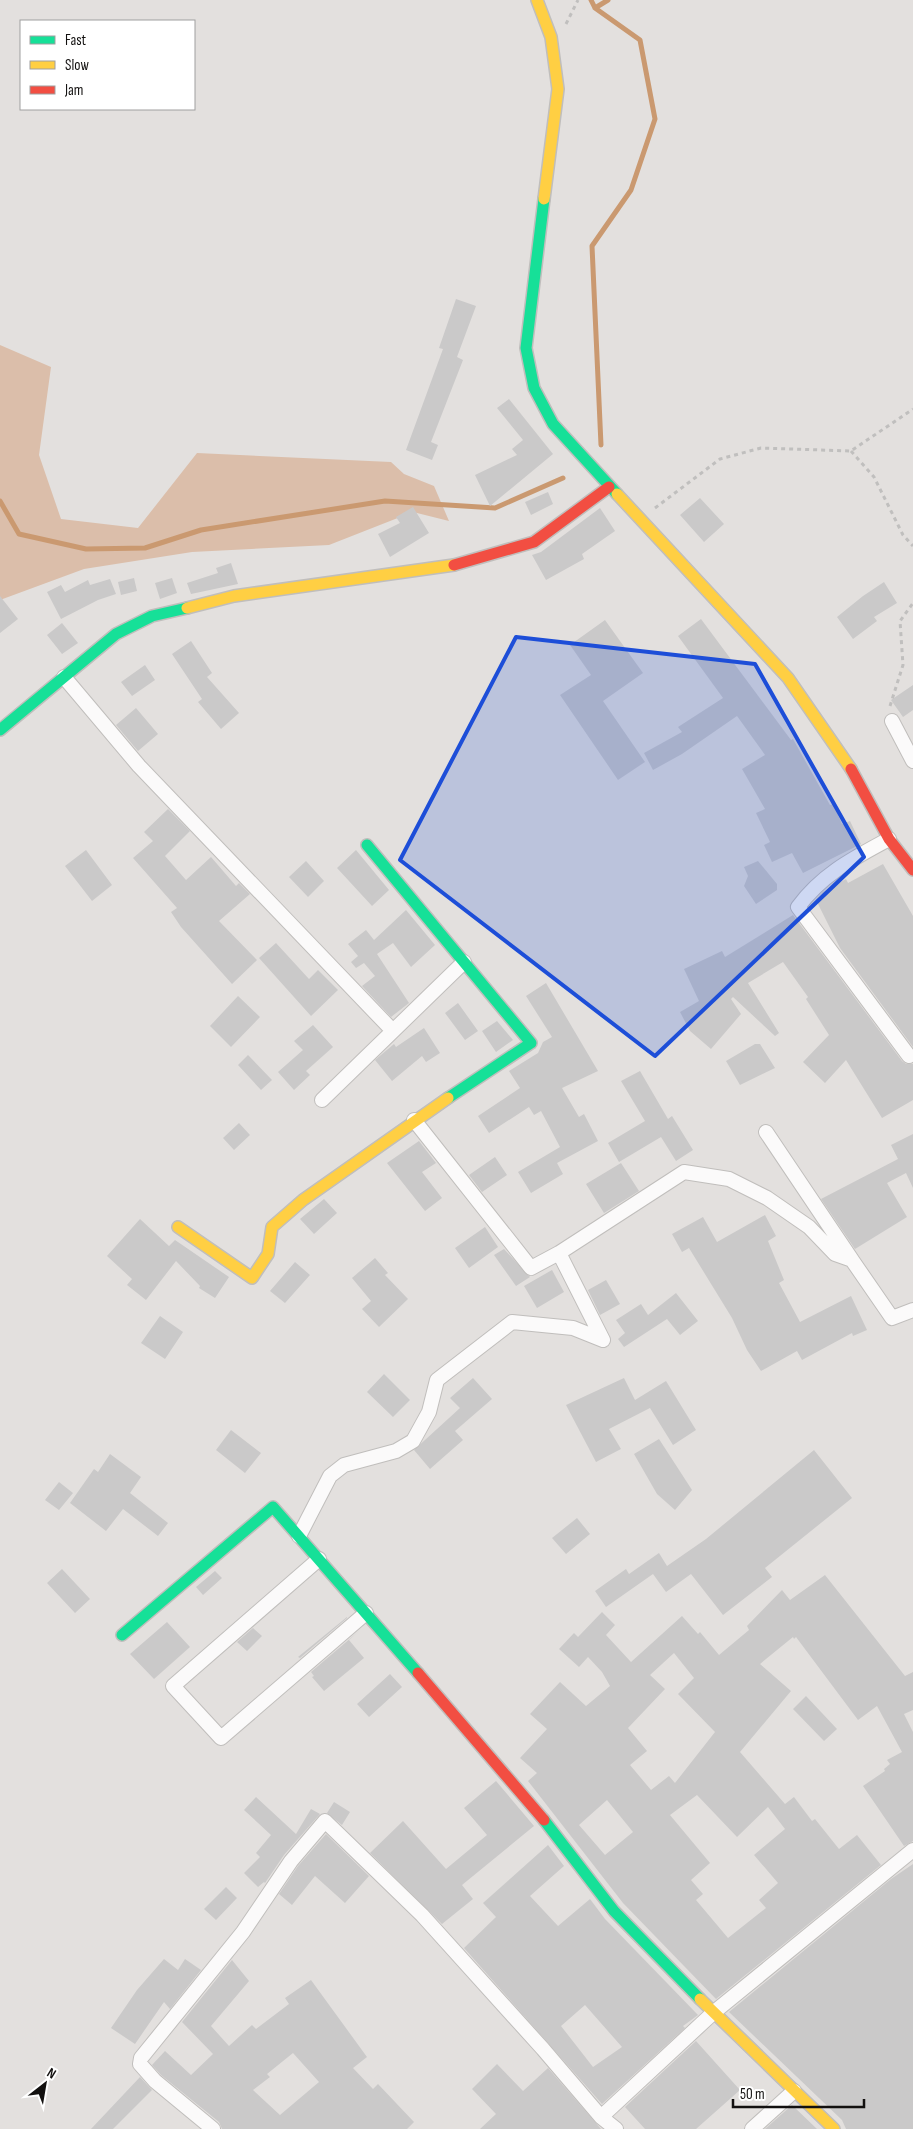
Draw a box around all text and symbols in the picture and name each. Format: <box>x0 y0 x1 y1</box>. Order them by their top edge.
legend <box>20 20 195 110</box>
text: Fast <box>65 31 87 50</box>
text: Slow <box>65 56 89 75</box>
text: Jam <box>64 81 83 100</box>
north arrow <box>20 2059 70 2109</box>
text: N <box>44 2064 59 2082</box>
scale bar <box>733 2076 864 2108</box>
text: 50 m <box>740 2085 765 2104</box>

